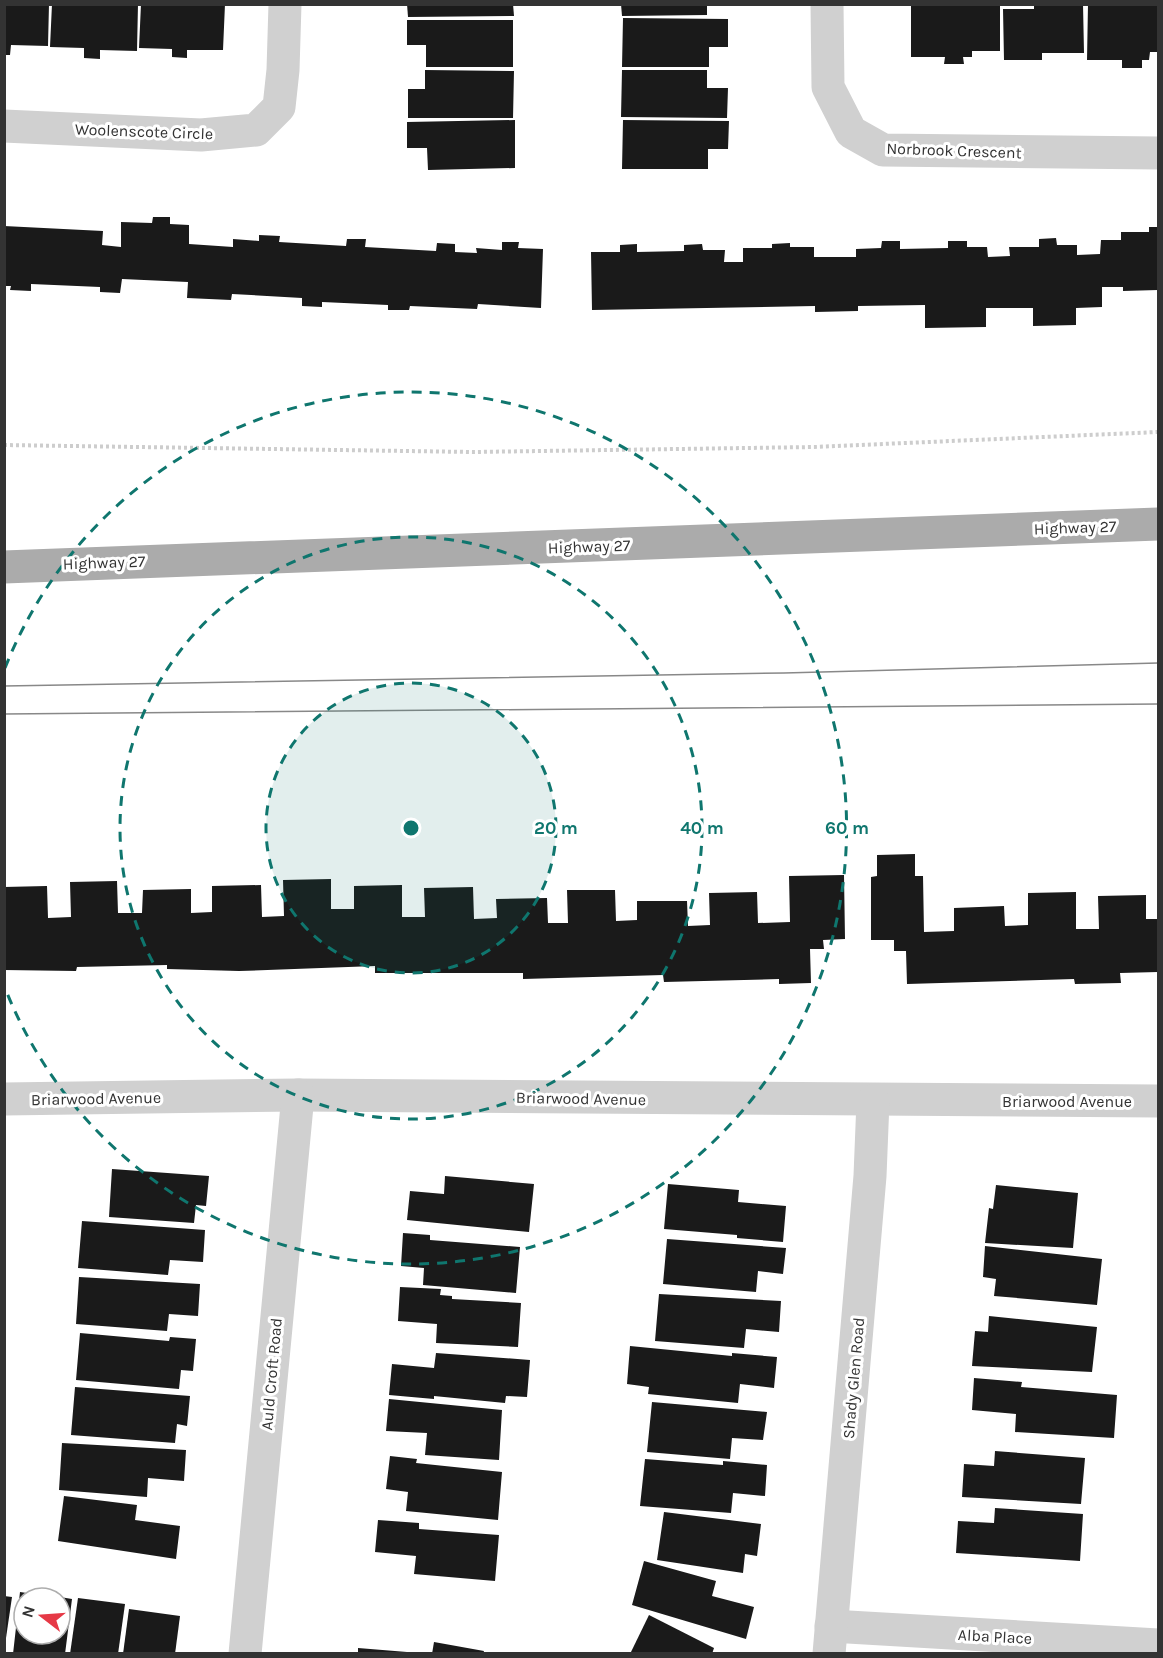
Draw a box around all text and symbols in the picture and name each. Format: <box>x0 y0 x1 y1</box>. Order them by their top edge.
street label: Woolenscote Circle <box>74 120 213 143</box>
street label: Norbrook Crescent <box>886 139 1022 162</box>
street label: Highway 27 <box>1033 517 1117 538</box>
street label: Highway 27 <box>547 536 631 557</box>
street label: Highway 27 <box>62 552 146 573</box>
text: 20 m <box>534 817 578 839</box>
text: 40 m <box>680 817 724 839</box>
text: 60 m <box>825 817 869 839</box>
centre of rings <box>401 818 421 838</box>
street label: Briarwood Avenue <box>31 1088 161 1109</box>
street label: Briarwood Avenue <box>516 1088 646 1109</box>
street label: Briarwood Avenue <box>1002 1092 1132 1111</box>
street label: Shady Glen Road <box>839 1316 868 1440</box>
street label: Auld Croft Road <box>257 1317 286 1431</box>
north arrow <box>12 1586 72 1646</box>
text: N <box>17 1603 39 1620</box>
street label: Alba Place <box>957 1625 1033 1648</box>

